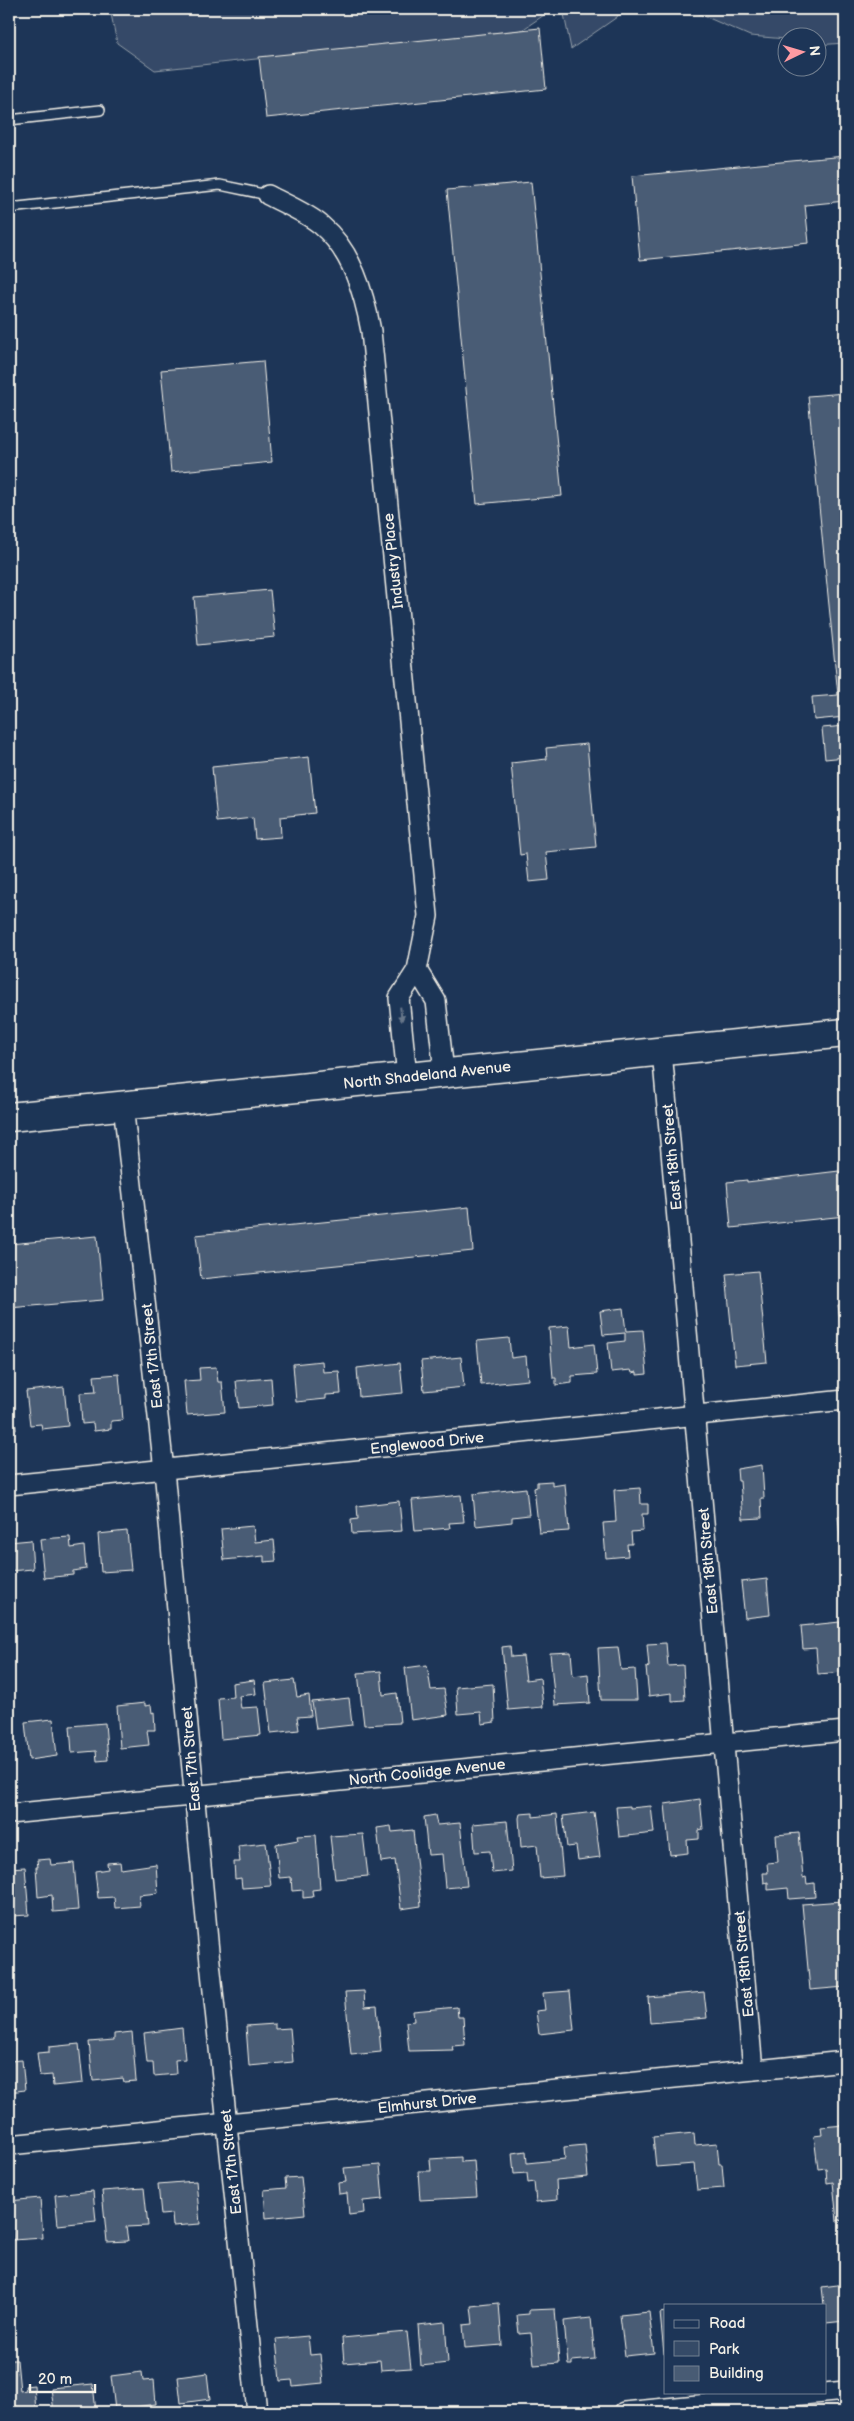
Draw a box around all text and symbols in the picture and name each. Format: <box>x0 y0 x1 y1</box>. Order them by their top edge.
north arrow <box>776 28 826 78</box>
text: N <box>806 45 823 57</box>
street label: Industry Place <box>379 512 408 610</box>
one-way arrow <box>397 1006 405 1022</box>
street label: North Shadeland Avenue <box>342 1057 512 1094</box>
street label: East 18th Street <box>658 1103 687 1211</box>
street label: East 17th Street <box>137 1302 167 1409</box>
street label: Englewood Drive <box>369 1428 485 1459</box>
street label: East 18th Street <box>694 1507 723 1615</box>
street label: East 17th Street <box>177 1705 206 1812</box>
street label: North Coolidge Avenue <box>348 1755 506 1790</box>
street label: East 18th Street <box>730 1910 759 2018</box>
street label: Elmhurst Drive <box>377 2089 477 2118</box>
street label: East 17th Street <box>216 2108 246 2215</box>
legend <box>664 2304 826 2394</box>
text: Road <box>709 2314 745 2333</box>
text: Park <box>709 2340 740 2359</box>
scale bar <box>30 2361 95 2393</box>
text: Building <box>709 2364 764 2383</box>
text: 20 m <box>38 2370 72 2389</box>

